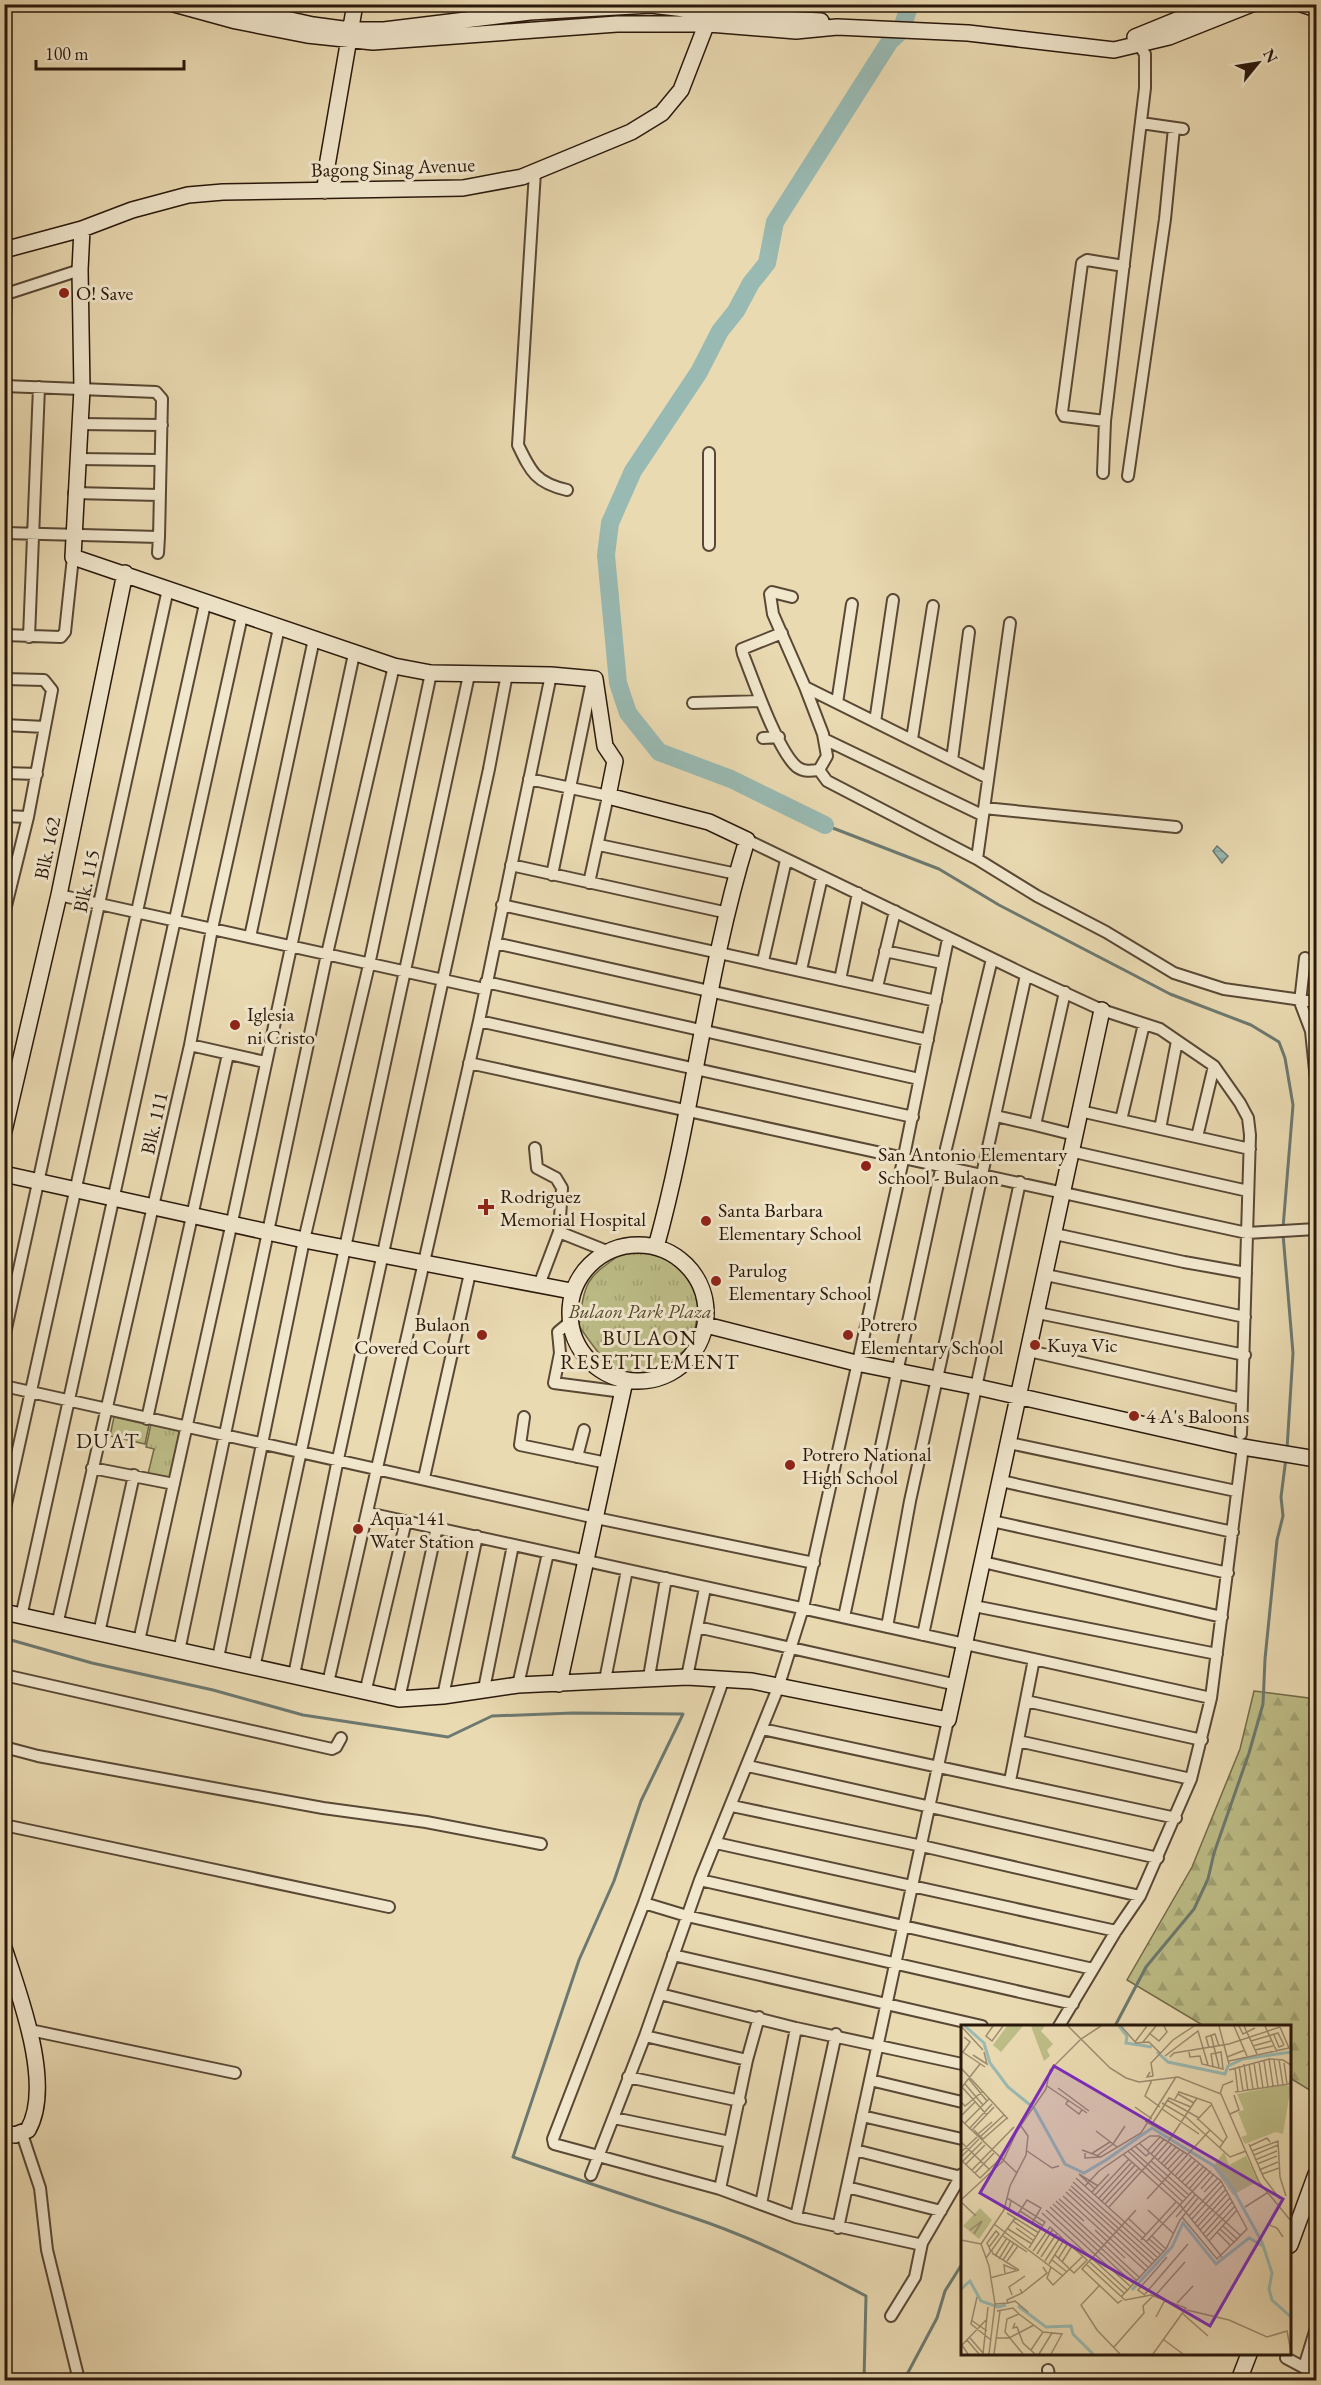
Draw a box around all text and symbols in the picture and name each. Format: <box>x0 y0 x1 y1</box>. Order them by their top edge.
scale bar <box>36 33 184 71</box>
north arrow <box>1228 33 1288 93</box>
text: 100 m <box>45 42 89 65</box>
text: N <box>1258 45 1283 67</box>
street label: Bagong Sinag Avenue <box>310 151 476 183</box>
place label: O! Save <box>76 280 133 306</box>
marker: O! Save <box>57 286 71 300</box>
street label: Blk. 162 <box>28 814 66 882</box>
street label: Blk. 115 <box>67 847 105 915</box>
place label: Iglesia ni Cristo <box>247 1001 315 1050</box>
marker: Iglesia ni Cristo <box>228 1018 242 1032</box>
street label: Blk. 111 <box>134 1089 174 1157</box>
place label: San Antonio Elementary School - Bulaon <box>878 1141 1068 1190</box>
marker: San Antonio Elementary School - Bulaon <box>859 1159 873 1173</box>
place label: Rodriguez Memorial Hospital <box>500 1183 646 1232</box>
place label: Santa Barbara Elementary School <box>718 1197 862 1246</box>
marker: Rodriguez Memorial Hospital <box>477 1198 495 1216</box>
marker: Santa Barbara Elementary School <box>699 1214 713 1228</box>
place label: Parulog Elementary School <box>728 1257 872 1306</box>
marker: Parulog Elementary School <box>709 1274 723 1288</box>
park label: Bulaon Park Plaza <box>567 1298 712 1324</box>
place label: Bulaon Covered Court <box>354 1311 471 1360</box>
place label: Potrero Elementary School <box>860 1311 1004 1360</box>
district label: BULAON RESETTLEMENT <box>560 1324 740 1375</box>
marker: Bulaon Covered Court <box>475 1328 489 1342</box>
marker: Potrero Elementary School <box>841 1328 855 1342</box>
place label: Kuya Vic <box>1047 1332 1118 1358</box>
marker: Kuya Vic <box>1028 1338 1042 1352</box>
place label: 4 A's Baloons <box>1146 1403 1249 1429</box>
marker: 4 A's Baloons <box>1127 1409 1141 1423</box>
district label: DUAT <box>76 1427 140 1454</box>
place label: Potrero National High School <box>802 1441 932 1490</box>
marker: Potrero National High School <box>783 1458 797 1472</box>
place label: Aqua 141 Water Station <box>369 1505 475 1554</box>
marker: Aqua 141 Water Station <box>351 1522 365 1536</box>
inset map <box>961 2025 1291 2355</box>

